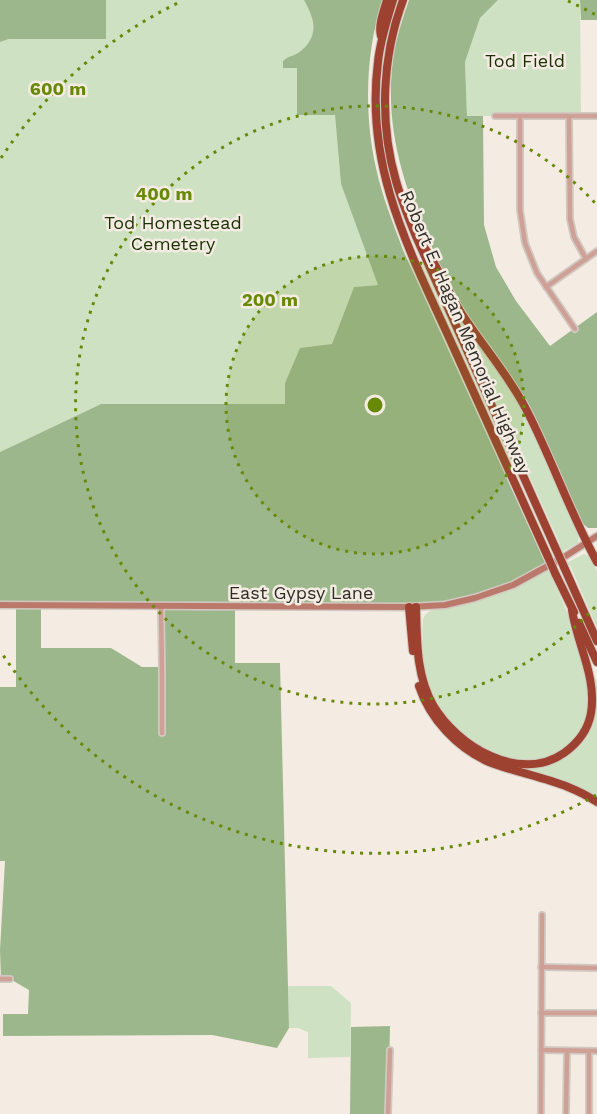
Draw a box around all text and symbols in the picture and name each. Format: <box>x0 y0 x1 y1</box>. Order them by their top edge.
park label: Tod Field <box>485 50 565 71</box>
text: 600 m <box>30 78 86 99</box>
text: 400 m <box>136 183 192 204</box>
street label: Robert E. Hagan Memorial Highway <box>396 187 536 478</box>
park label: Tod Homestead Cemetery <box>104 212 242 254</box>
text: 200 m <box>242 289 298 310</box>
centre of rings <box>365 395 385 415</box>
street label: East Gypsy Lane <box>229 582 373 603</box>

